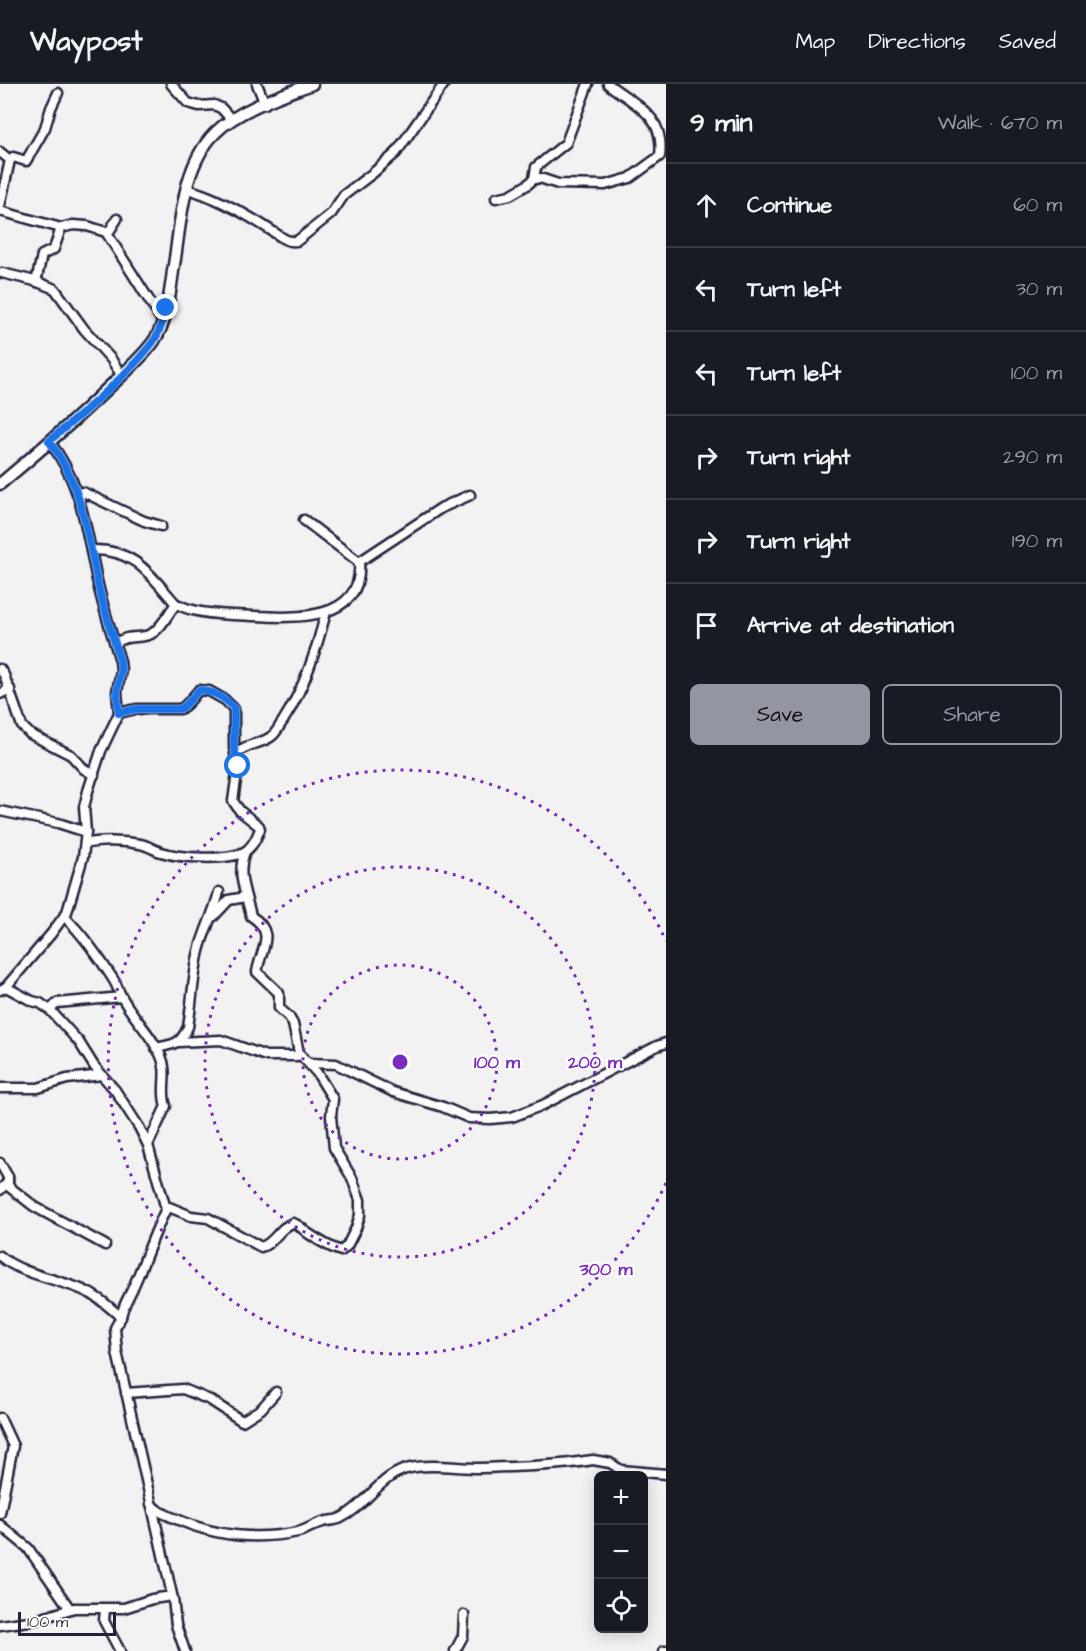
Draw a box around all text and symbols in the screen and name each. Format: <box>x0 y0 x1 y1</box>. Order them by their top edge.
text: Waypost <box>30 22 143 61</box>
text: Map <box>795 27 835 56</box>
text: Directions <box>868 27 966 56</box>
text: Saved <box>999 27 1056 56</box>
text: 9 min <box>690 105 752 141</box>
text: Walk · 670 m <box>938 109 1062 137</box>
icon: ahead <box>690 189 723 222</box>
text: Continue <box>747 190 832 221</box>
text: 60 m <box>1013 191 1062 219</box>
icon: left <box>690 273 723 306</box>
text: Turn left <box>747 274 841 305</box>
text: 30 m <box>1016 275 1062 303</box>
route end <box>152 294 178 320</box>
icon: left <box>690 357 723 390</box>
text: Turn left <box>747 358 841 389</box>
text: 100 m <box>1011 359 1062 387</box>
icon: right <box>690 441 723 474</box>
text: Turn right <box>747 442 850 473</box>
text: 290 m <box>1003 443 1062 471</box>
icon: right <box>690 525 723 558</box>
text: Turn right <box>747 526 850 557</box>
text: 190 m <box>1012 527 1062 555</box>
icon: arrive <box>690 609 723 642</box>
text: Arrive at destination <box>747 610 954 641</box>
button: Save <box>690 684 870 745</box>
button: Share <box>882 684 1062 745</box>
route start <box>224 752 250 778</box>
text: 100 m <box>474 1050 521 1075</box>
text: 200 m <box>567 1050 623 1075</box>
centre of rings <box>390 1052 410 1072</box>
text: 300 m <box>578 1257 634 1282</box>
map controls <box>594 1471 648 1633</box>
button: + <box>594 1471 648 1525</box>
button: − <box>594 1525 648 1579</box>
button: locate <box>594 1579 648 1633</box>
scale bar <box>18 1609 116 1636</box>
text: 100 m <box>27 1611 68 1633</box>

